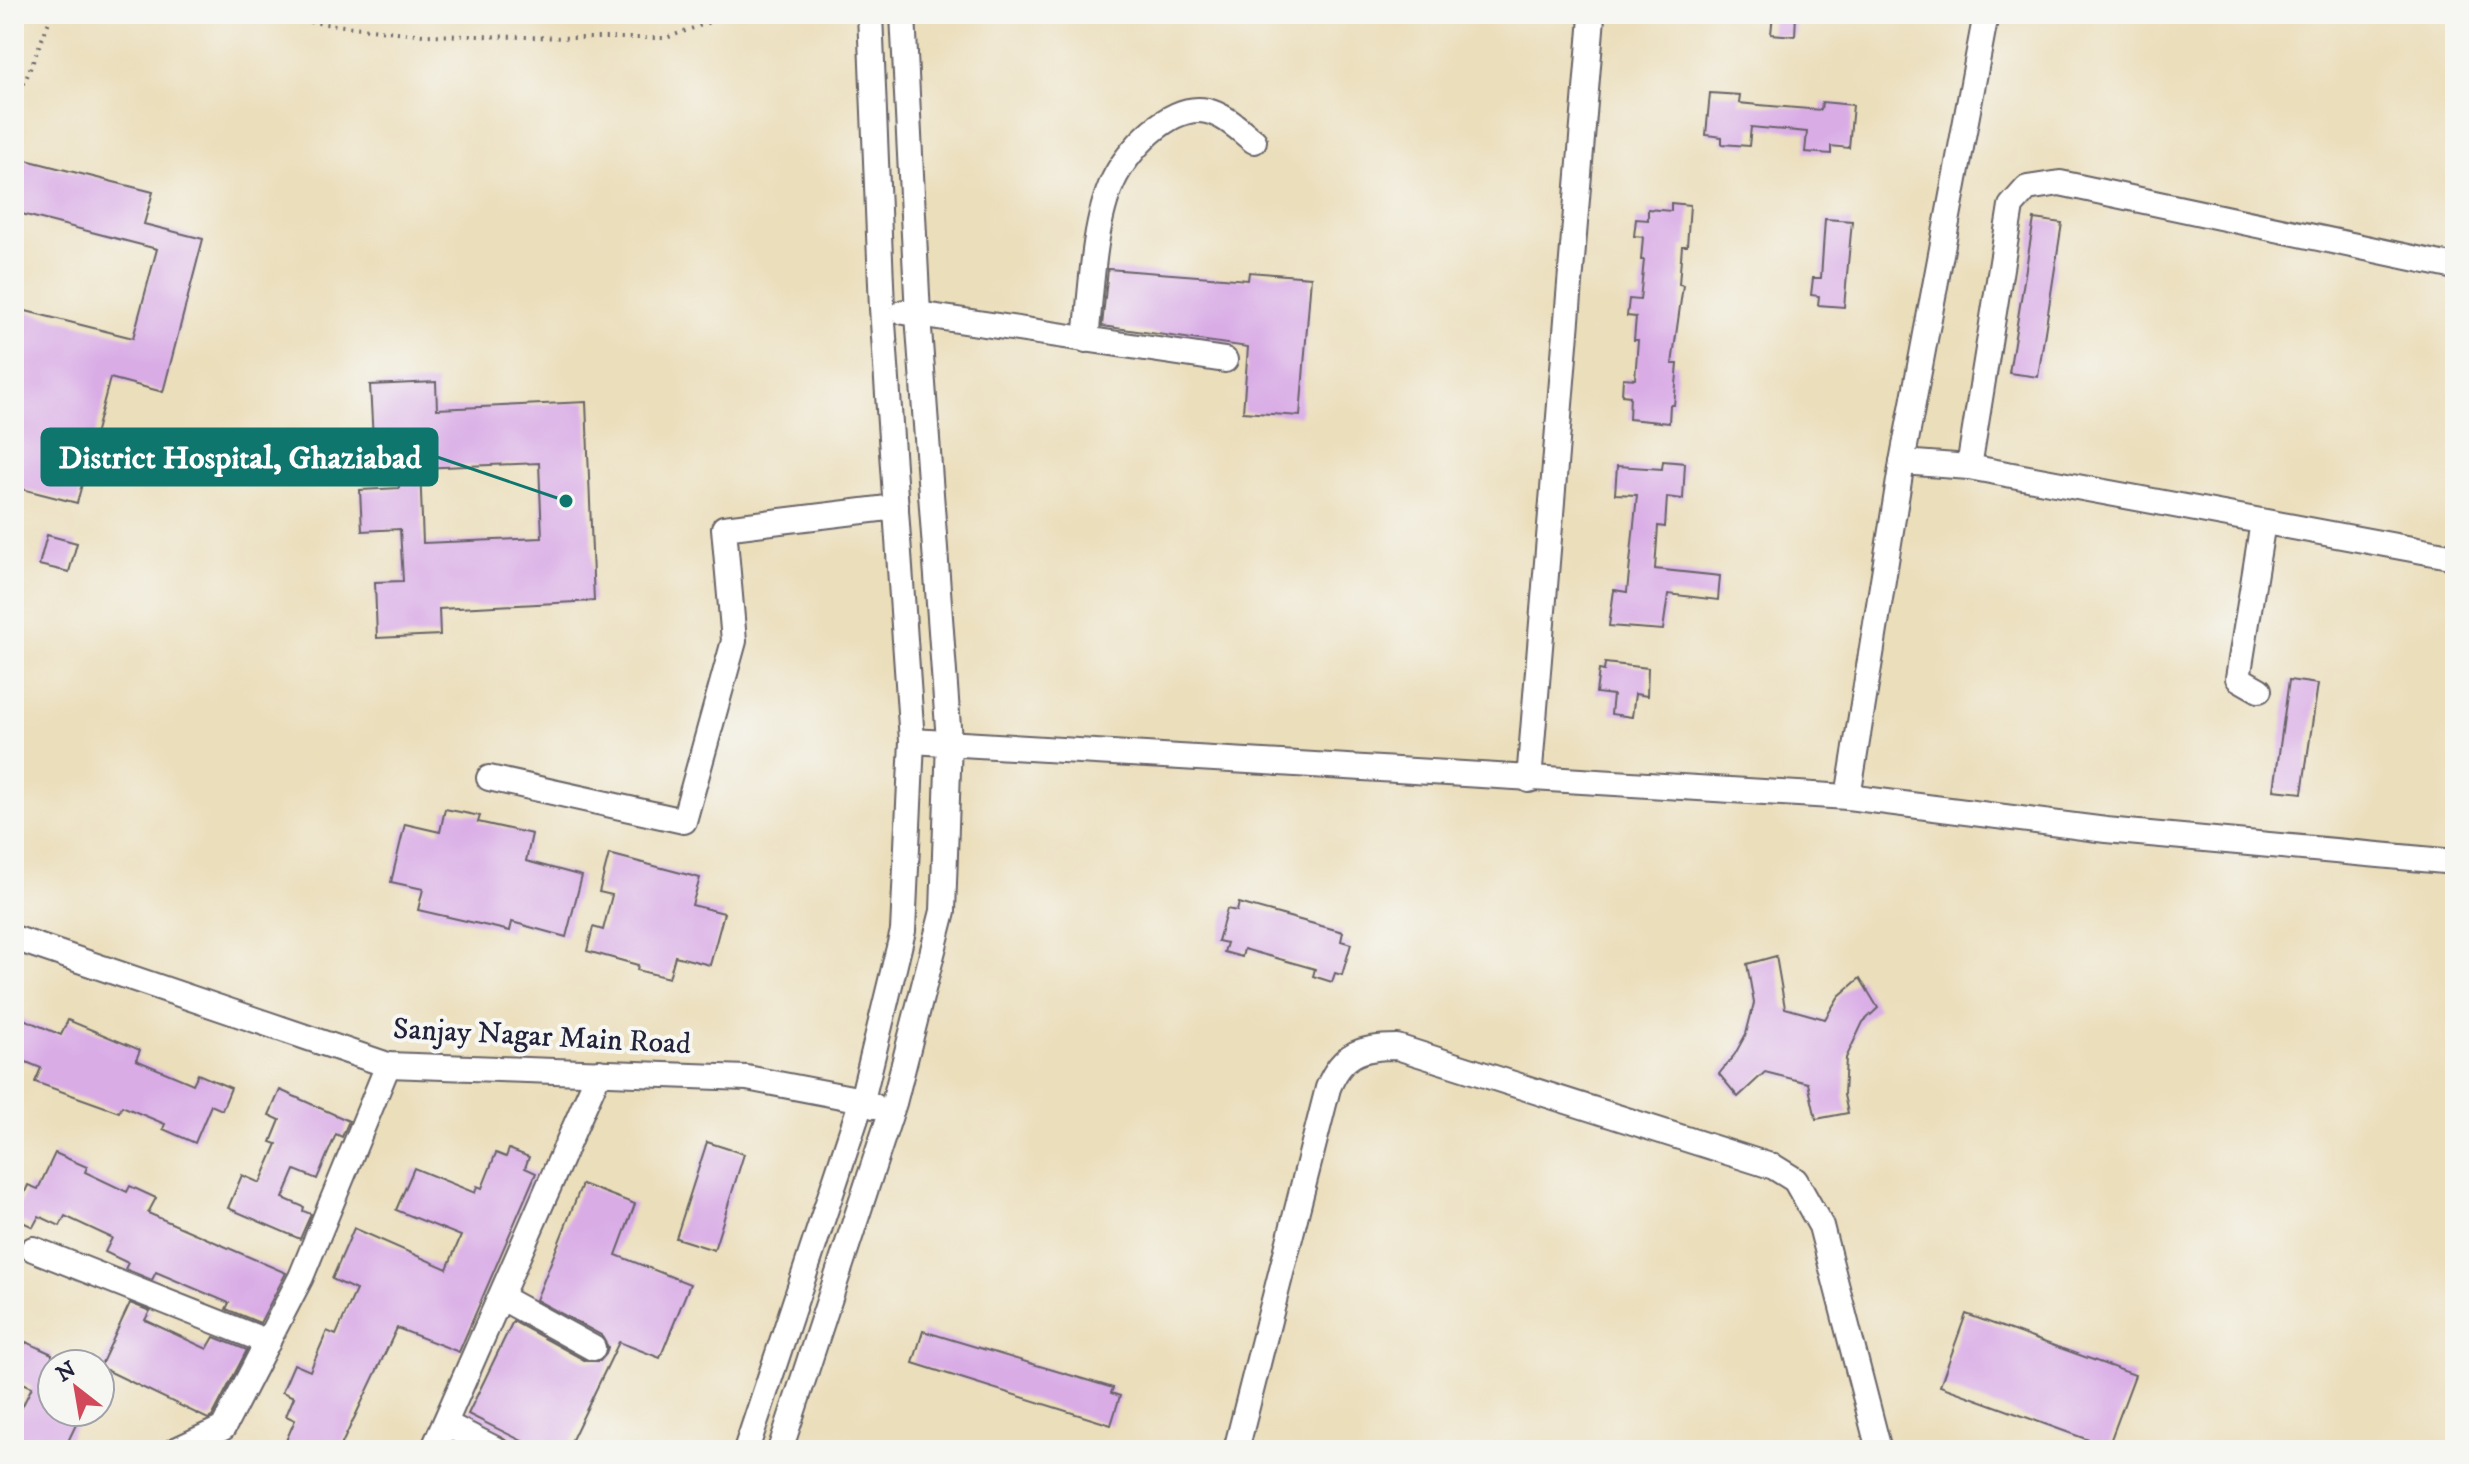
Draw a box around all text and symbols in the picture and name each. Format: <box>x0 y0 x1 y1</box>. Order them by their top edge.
callout: District Hospital, Ghaziabad <box>42 429 437 485</box>
text: District Hospital, Ghaziabad <box>58 439 423 479</box>
street label: Sanjay Nagar Main Road <box>392 1011 692 1063</box>
north arrow <box>36 1348 116 1428</box>
text: N <box>52 1356 81 1388</box>

